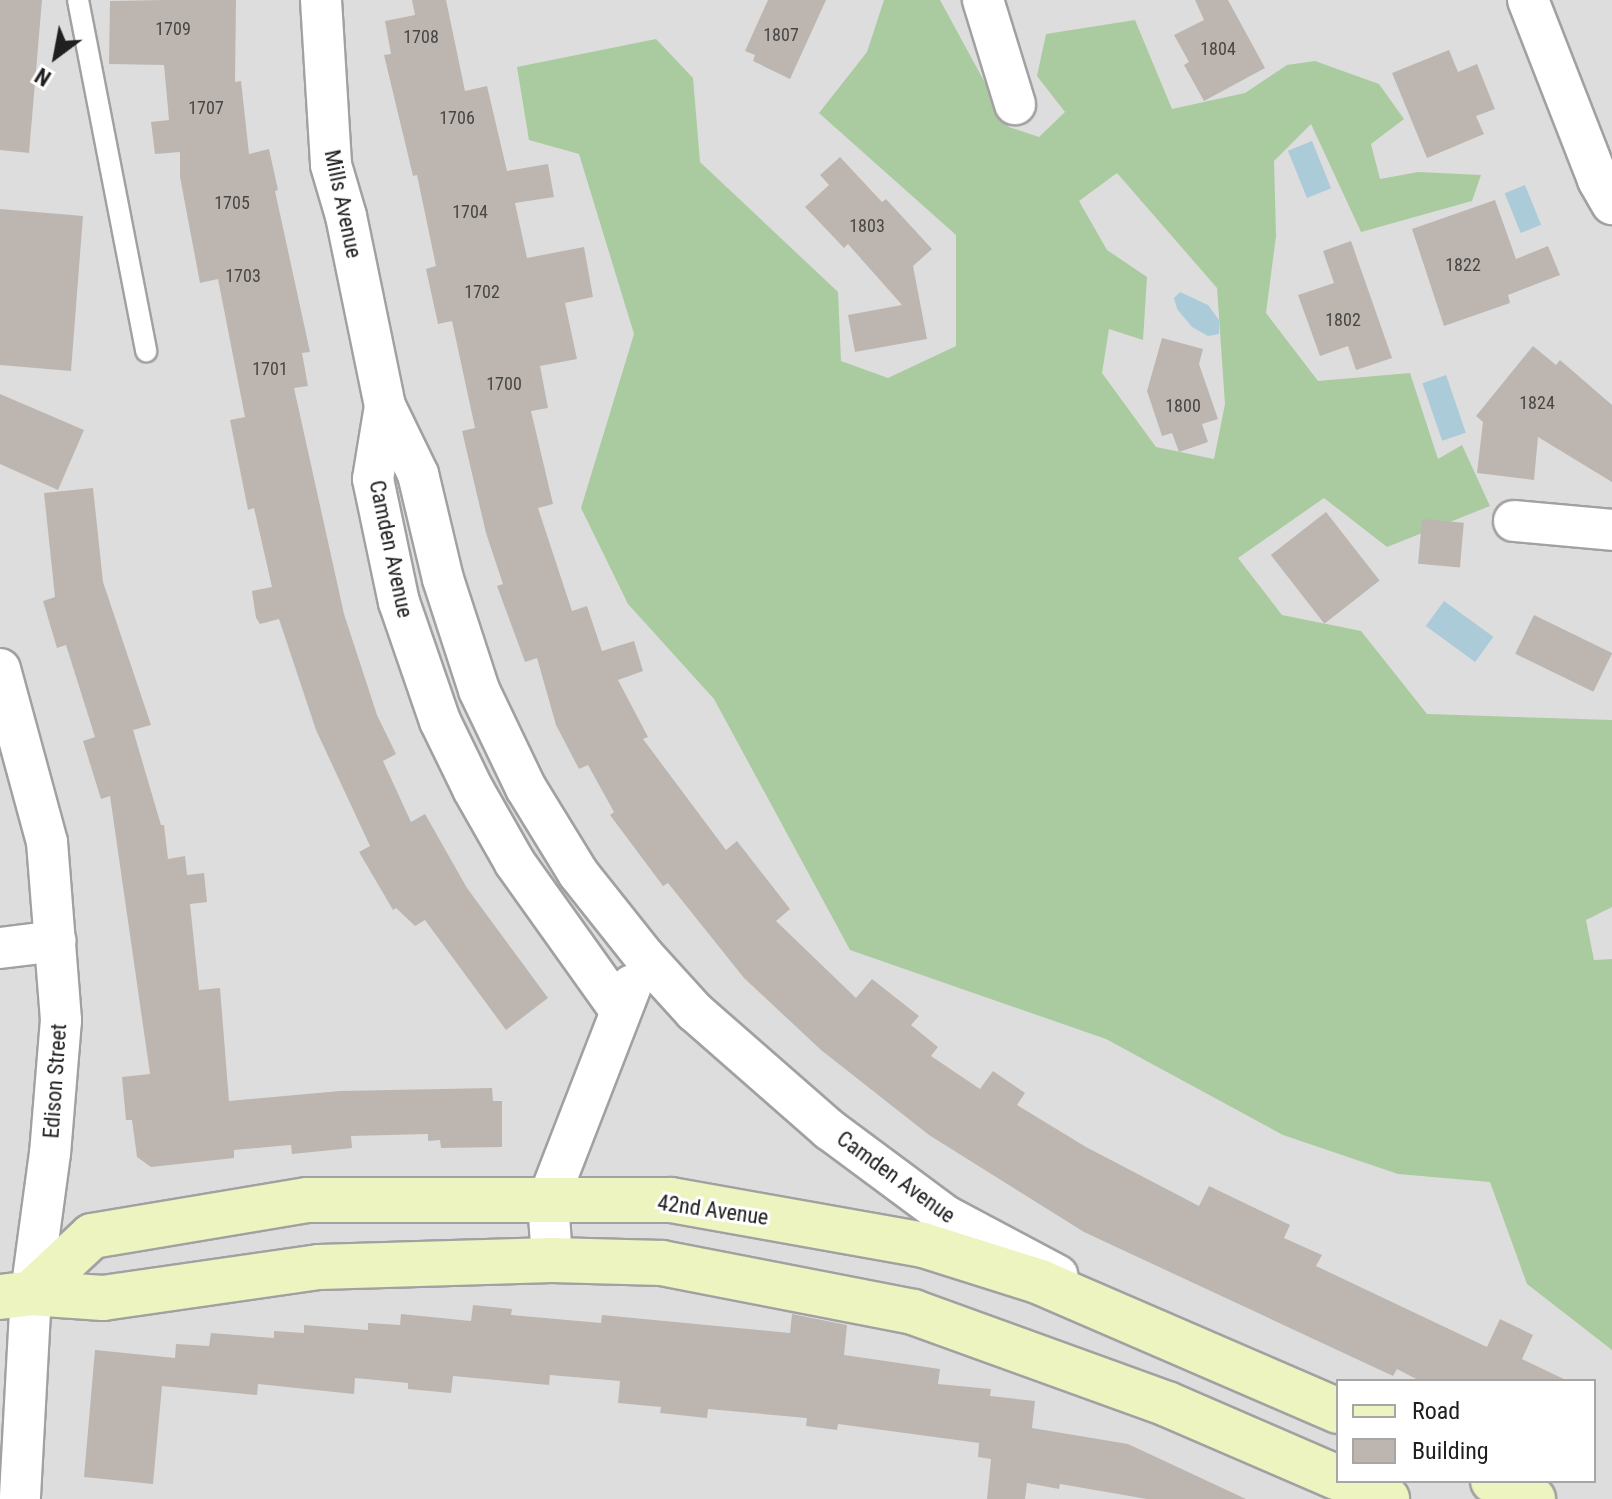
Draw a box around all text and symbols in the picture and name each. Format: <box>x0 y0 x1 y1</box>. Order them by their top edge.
north arrow <box>16 16 96 96</box>
house number: 1709 <box>155 18 191 40</box>
house number: 1807 <box>763 24 799 46</box>
house number: 1708 <box>403 26 439 48</box>
house number: 1804 <box>1200 38 1236 60</box>
text: N <box>31 63 55 91</box>
house number: 1707 <box>188 97 224 119</box>
house number: 1706 <box>439 107 475 129</box>
street label: Mills Avenue <box>319 147 367 261</box>
house number: 1705 <box>214 192 250 214</box>
house number: 1704 <box>452 201 488 223</box>
house number: 1803 <box>849 215 885 237</box>
house number: 1822 <box>1445 254 1481 276</box>
house number: 1703 <box>225 265 261 287</box>
house number: 1702 <box>464 281 500 303</box>
house number: 1802 <box>1325 309 1361 331</box>
house number: 1701 <box>252 358 288 380</box>
house number: 1700 <box>486 373 522 395</box>
house number: 1824 <box>1519 392 1555 414</box>
house number: 1800 <box>1165 395 1201 417</box>
street label: Camden Avenue <box>364 478 418 620</box>
street label: Edison Street <box>38 1023 72 1139</box>
street label: Camden Avenue <box>832 1125 960 1229</box>
street label: 42nd Avenue <box>656 1189 770 1231</box>
legend <box>1336 1379 1596 1483</box>
text: Road <box>1412 1397 1460 1425</box>
text: Building <box>1412 1437 1489 1465</box>

